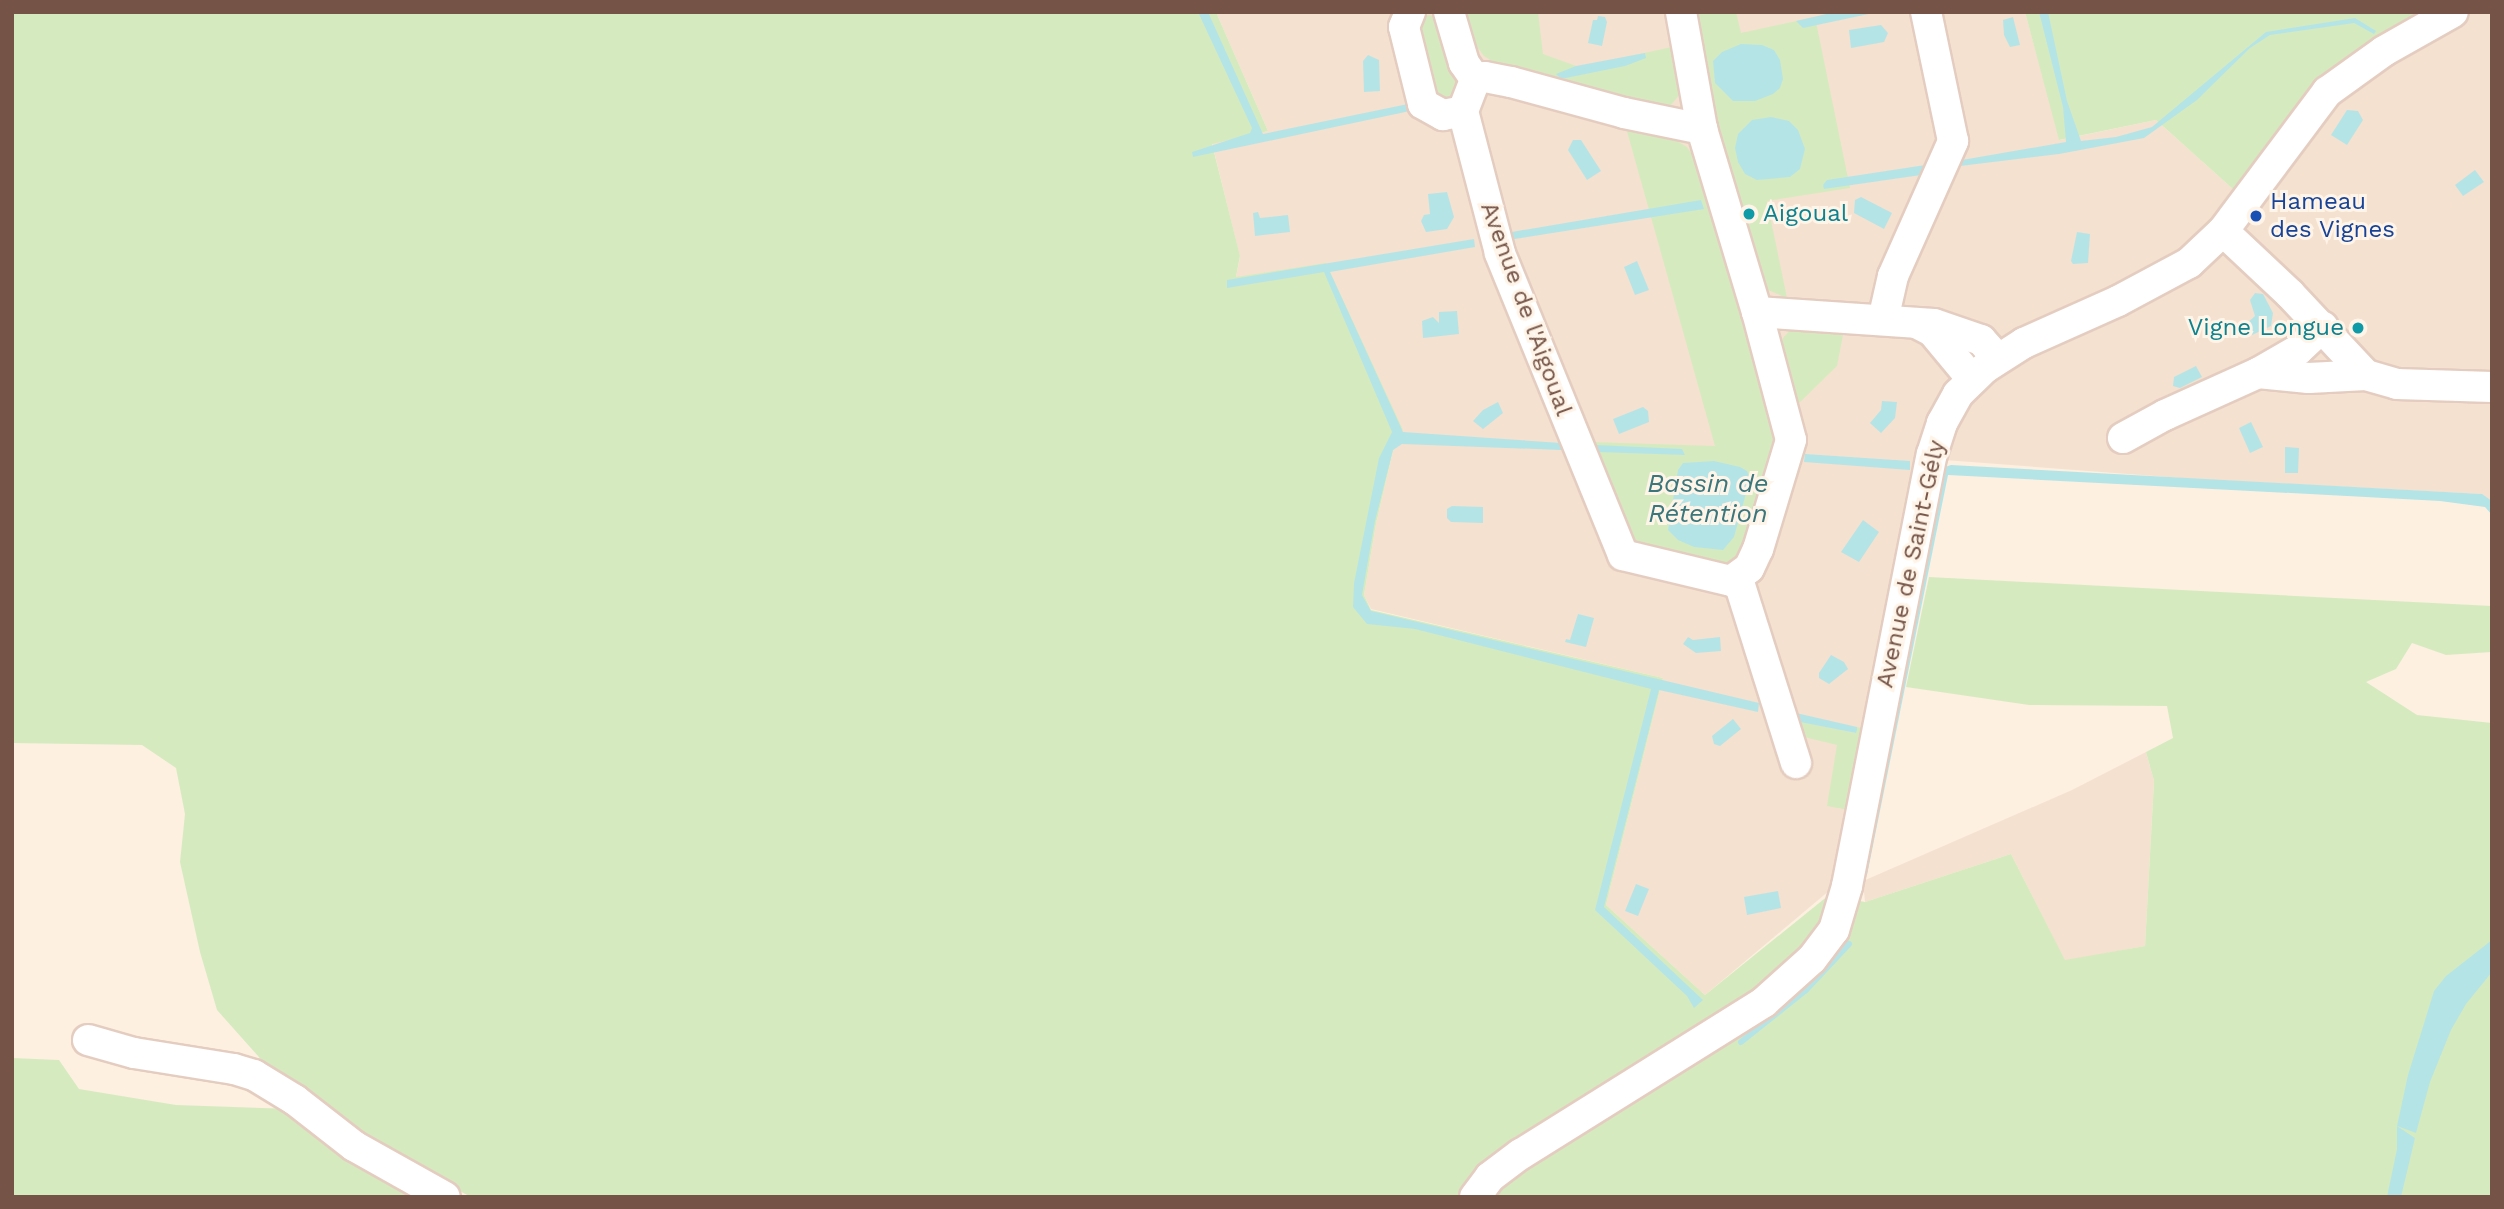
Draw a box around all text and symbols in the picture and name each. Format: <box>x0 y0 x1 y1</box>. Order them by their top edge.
place label: Hameau des Vignes <box>2270 188 2396 244</box>
street label: Avenue de l'Aigoual <box>1474 198 1578 420</box>
place label: Aigoual <box>1763 200 1848 228</box>
marker: Aigoual <box>1741 206 1757 222</box>
marker: Hameau des Vignes <box>2248 208 2264 224</box>
place label: Vigne Longue <box>2188 314 2344 342</box>
marker: Vigne Longue <box>2350 320 2366 336</box>
street label: Avenue de Saint-Gély <box>1871 438 1951 690</box>
water label: Bassin de Rétention <box>1647 468 1769 530</box>

